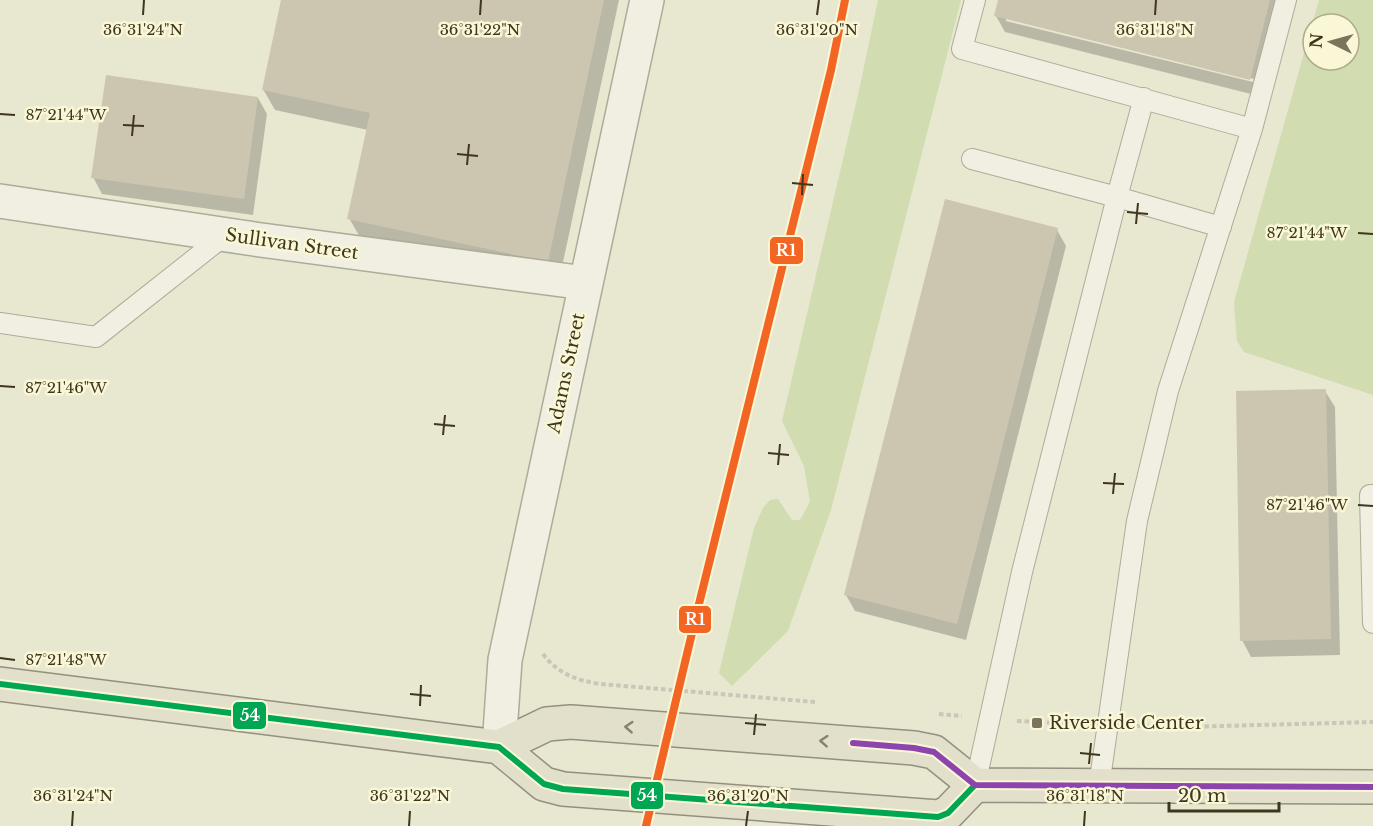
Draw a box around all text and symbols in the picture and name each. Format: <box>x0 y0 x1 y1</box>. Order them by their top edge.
north arrow <box>1301 12 1361 72</box>
text: 36°31'24"N <box>103 20 183 39</box>
text: 36°31'22"N <box>440 20 520 39</box>
text: 36°31'20"N <box>776 20 858 39</box>
text: 36°31'18"N <box>1116 20 1194 39</box>
text: N <box>1305 32 1327 49</box>
text: 87°21'44"W <box>26 105 107 124</box>
text: 87°21'44"W <box>1267 223 1348 242</box>
street label: Sullivan Street <box>224 224 360 264</box>
line badge: R1 <box>769 236 804 265</box>
text: R1 <box>776 240 796 260</box>
street label: Adams Street <box>542 311 590 436</box>
text: 87°21'46"W <box>25 378 107 397</box>
text: 87°21'46"W <box>1266 495 1348 514</box>
line badge: R1 <box>678 605 712 634</box>
text: R1 <box>685 609 705 629</box>
text: 87°21'48"W <box>25 650 107 669</box>
line badge: 54 <box>232 701 267 730</box>
text: 54 <box>240 705 260 725</box>
place label: Riverside Center <box>1049 712 1204 734</box>
marker: Riverside Center <box>1030 716 1044 730</box>
one-way arrow <box>625 720 634 733</box>
one-way arrow <box>819 735 828 748</box>
scale bar <box>1169 775 1278 813</box>
line badge: 54 <box>630 781 664 810</box>
text: 54 <box>637 785 657 805</box>
text: 20 m <box>1178 785 1226 807</box>
text: 36°31'24"N <box>33 786 113 805</box>
text: 36°31'22"N <box>370 786 450 805</box>
text: 36°31'20"N <box>707 786 789 805</box>
text: 36°31'18"N <box>1046 786 1124 805</box>

